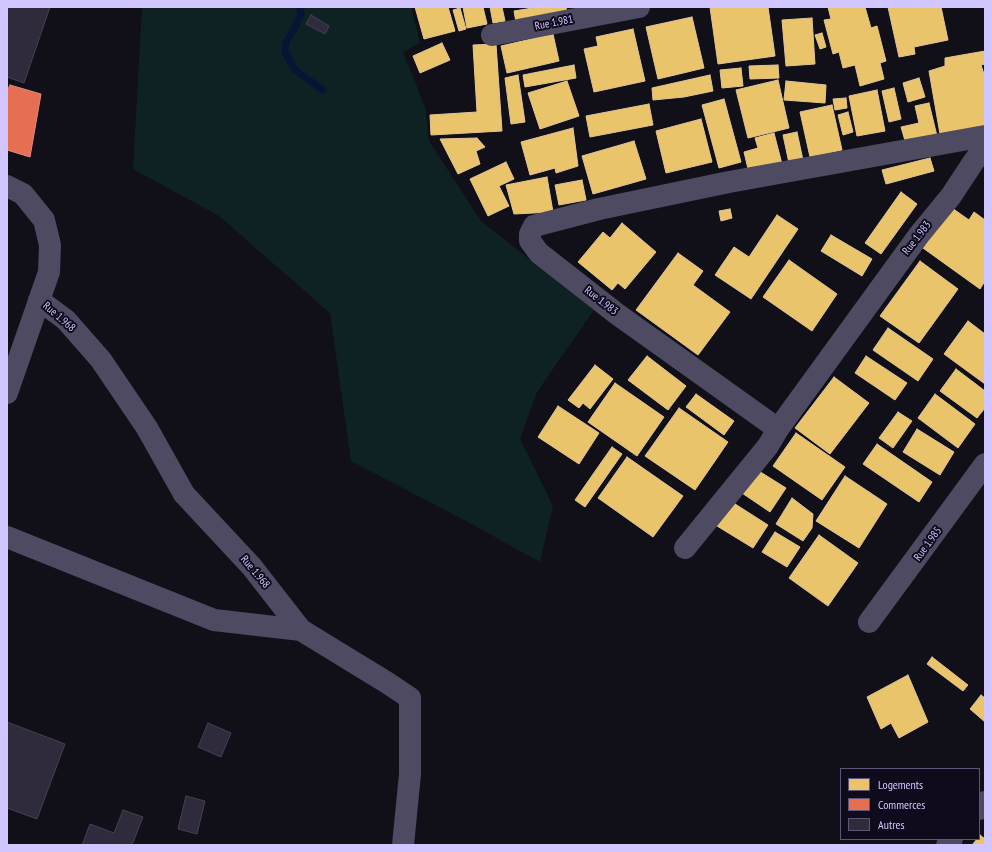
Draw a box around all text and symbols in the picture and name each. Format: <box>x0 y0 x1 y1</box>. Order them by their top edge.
street label: Rue 1.981 <box>534 13 574 33</box>
street label: Rue 1.983 <box>900 219 934 257</box>
street label: Rue 1.983 <box>582 284 620 318</box>
street label: Rue 1.968 <box>40 299 78 335</box>
street label: Rue 1.985 <box>911 524 945 564</box>
street label: Rue 1.968 <box>238 553 272 591</box>
legend <box>840 768 980 840</box>
text: Logements <box>878 777 923 792</box>
text: Commerces <box>878 797 925 812</box>
text: Autres <box>878 817 904 832</box>

